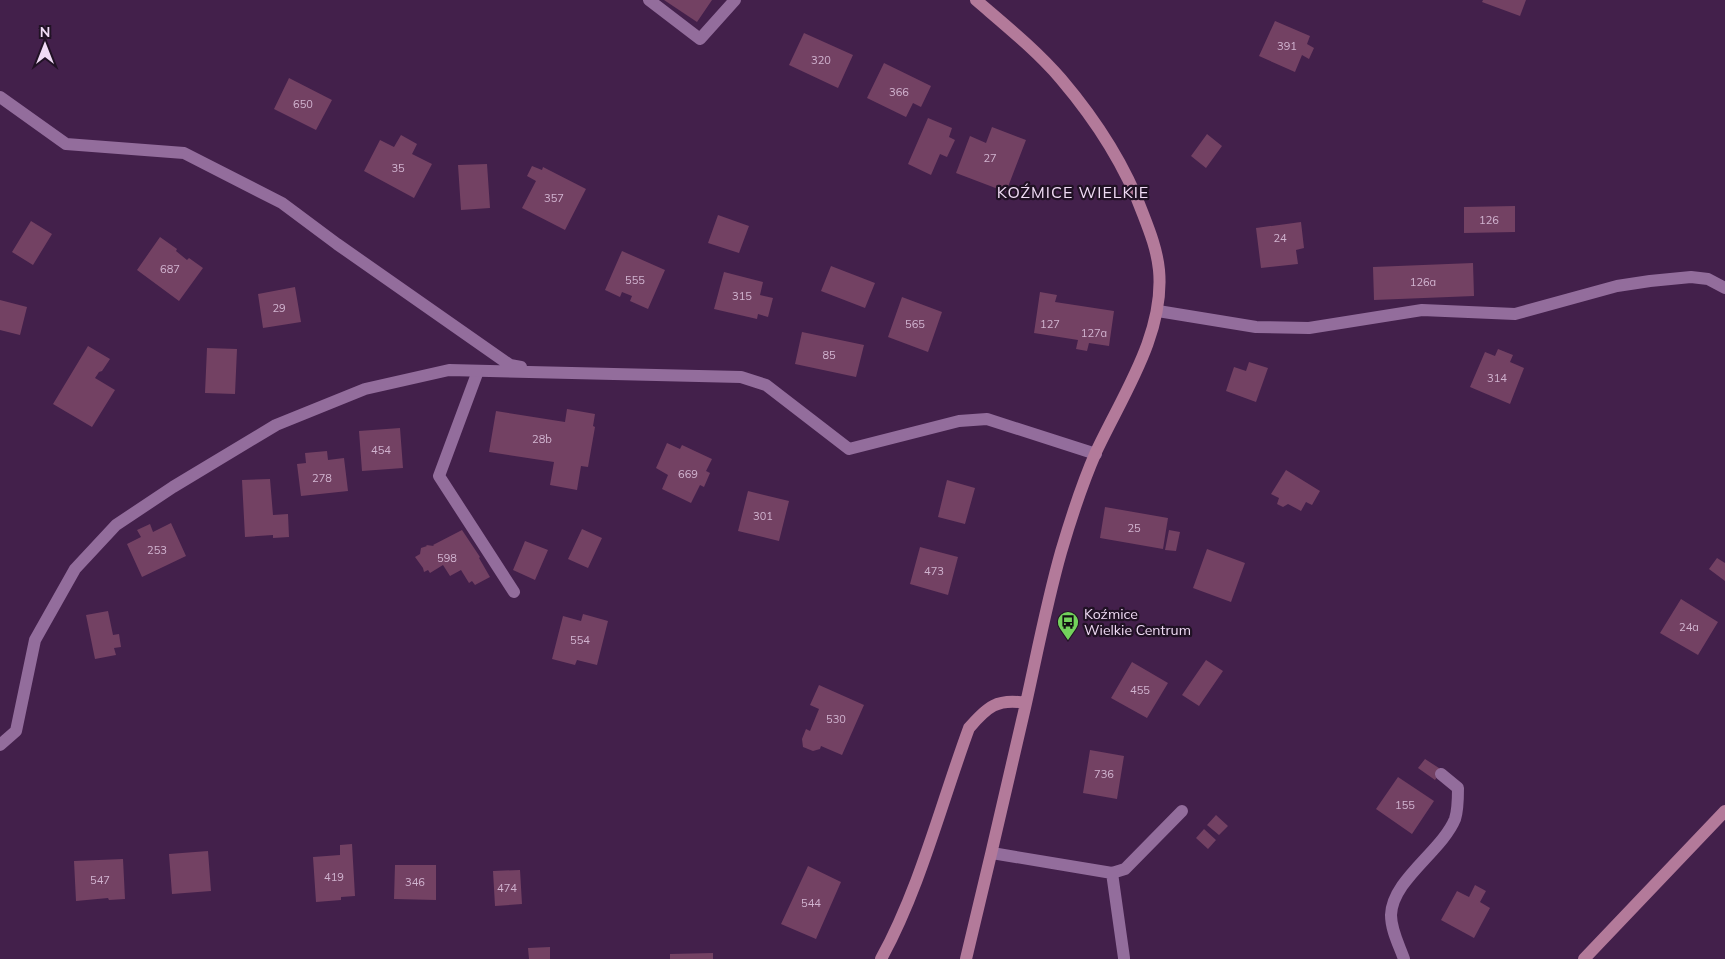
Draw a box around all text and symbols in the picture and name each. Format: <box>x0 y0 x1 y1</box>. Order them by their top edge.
north arrow <box>20 20 70 70</box>
text: N <box>40 23 50 41</box>
house number: 391 <box>1277 39 1297 53</box>
house number: 320 <box>811 53 831 67</box>
house number: 366 <box>889 85 909 99</box>
house number: 650 <box>293 97 313 111</box>
house number: 27 <box>983 151 997 165</box>
house number: 35 <box>391 161 405 175</box>
district label: KOŹMICE WIELKIE <box>997 182 1149 202</box>
house number: 357 <box>544 191 564 205</box>
house number: 126 <box>1479 213 1499 227</box>
house number: 24 <box>1273 231 1287 245</box>
house number: 687 <box>160 262 180 276</box>
house number: 555 <box>625 273 645 287</box>
house number: 126a <box>1410 275 1436 289</box>
house number: 315 <box>732 289 752 303</box>
house number: 29 <box>272 301 286 315</box>
house number: 565 <box>905 317 925 331</box>
house number: 127 <box>1040 317 1060 331</box>
house number: 127a <box>1081 326 1107 340</box>
house number: 85 <box>822 348 836 362</box>
house number: 314 <box>1487 371 1507 385</box>
house number: 28b <box>532 432 552 446</box>
house number: 454 <box>371 443 391 457</box>
house number: 669 <box>678 467 698 481</box>
house number: 278 <box>312 471 332 485</box>
house number: 301 <box>753 509 773 523</box>
house number: 25 <box>1127 521 1141 535</box>
house number: 253 <box>147 543 167 557</box>
house number: 598 <box>437 551 457 565</box>
house number: 473 <box>924 564 944 578</box>
place label: Koźmice Wielkie Centrum <box>1084 605 1191 639</box>
bus stop icon: Koźmice Wielkie Centrum <box>1056 610 1080 641</box>
house number: 24a <box>1679 620 1699 634</box>
house number: 554 <box>570 633 590 647</box>
house number: 455 <box>1130 683 1150 697</box>
house number: 530 <box>826 712 846 726</box>
house number: 736 <box>1094 767 1114 781</box>
house number: 155 <box>1395 798 1415 812</box>
house number: 419 <box>324 870 344 884</box>
house number: 547 <box>90 873 110 887</box>
house number: 346 <box>405 875 425 889</box>
house number: 474 <box>497 881 517 895</box>
house number: 544 <box>801 896 821 910</box>

